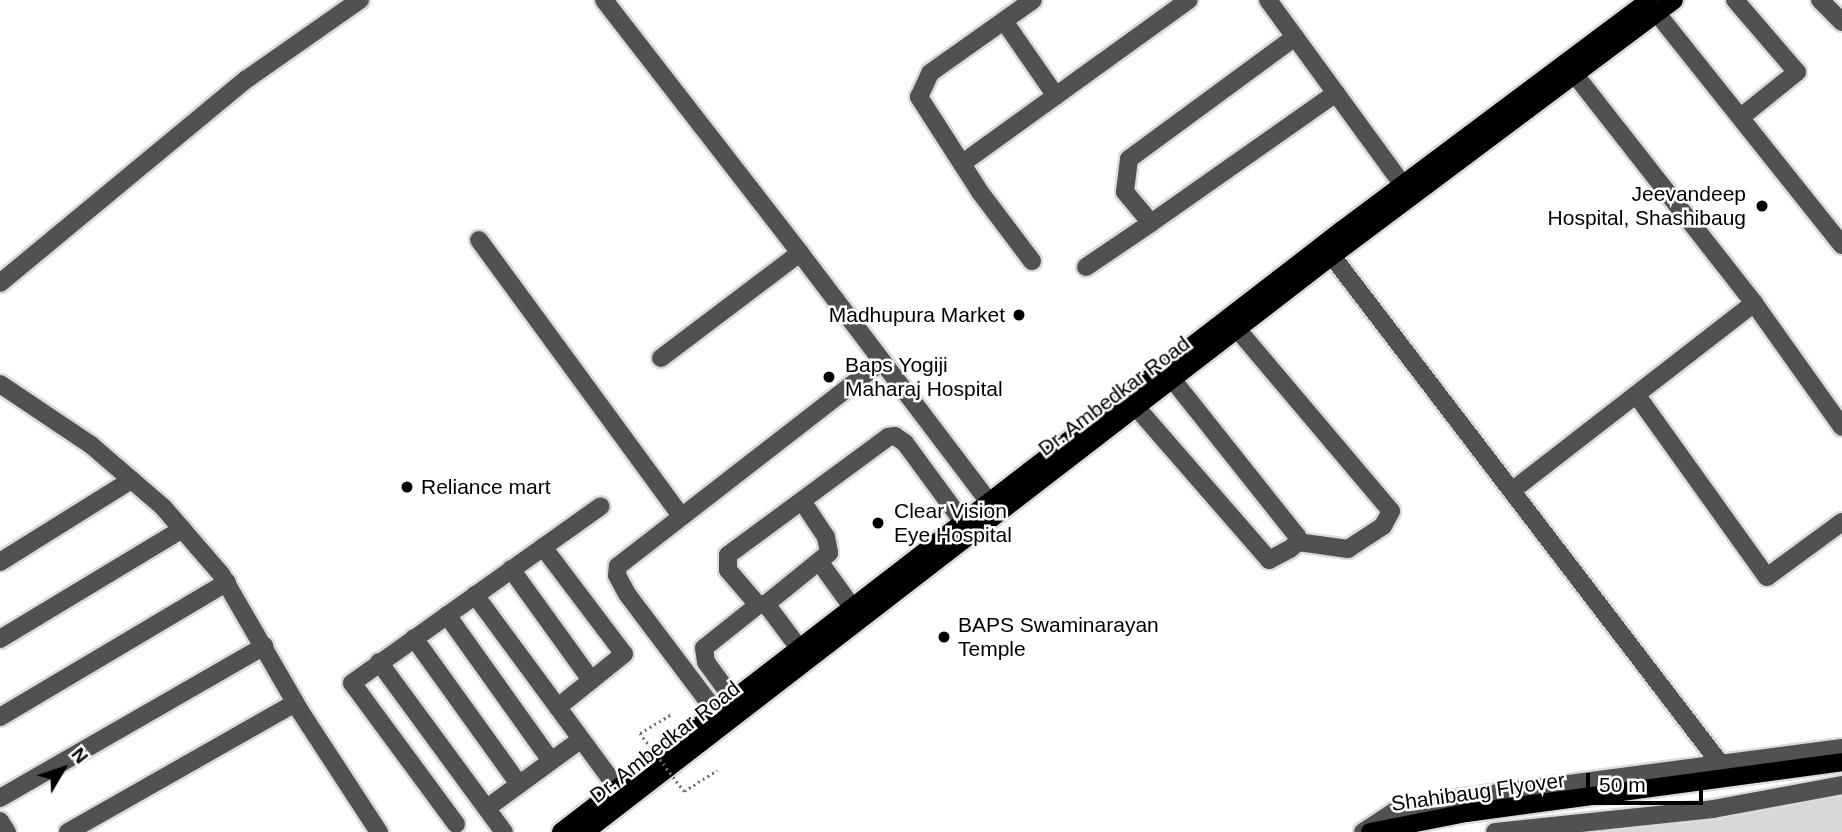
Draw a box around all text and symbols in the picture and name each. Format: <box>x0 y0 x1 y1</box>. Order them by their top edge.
place label: Jeevandeep Hospital, Shashibaug <box>1548 181 1746 231</box>
marker: Jeevandeep Hospital, Shashibaug <box>1752 196 1772 216</box>
place label: Madhupura Market <box>829 302 1005 328</box>
marker: Madhupura Market <box>1011 307 1027 323</box>
street label: Dr. Ambedkar Road <box>1033 330 1195 462</box>
place label: Baps Yogiji Maharaj Hospital <box>845 352 1003 402</box>
marker: Baps Yogiji Maharaj Hospital <box>819 367 839 387</box>
place label: Reliance mart <box>421 474 551 500</box>
marker: Reliance mart <box>399 479 415 495</box>
place label: Clear Vision Eye Hospital <box>894 498 1012 548</box>
marker: Clear Vision Eye Hospital <box>868 513 888 533</box>
place label: BAPS Swaminarayan Temple <box>958 612 1159 662</box>
marker: BAPS Swaminarayan Temple <box>936 629 952 645</box>
street label: Dr. Ambedkar Road <box>585 675 745 809</box>
north arrow <box>28 734 98 804</box>
text: N <box>67 744 92 767</box>
scale bar <box>1590 758 1707 802</box>
street label: Shahibaug Flyover <box>1390 767 1566 817</box>
text: 50 m <box>1599 773 1646 796</box>

